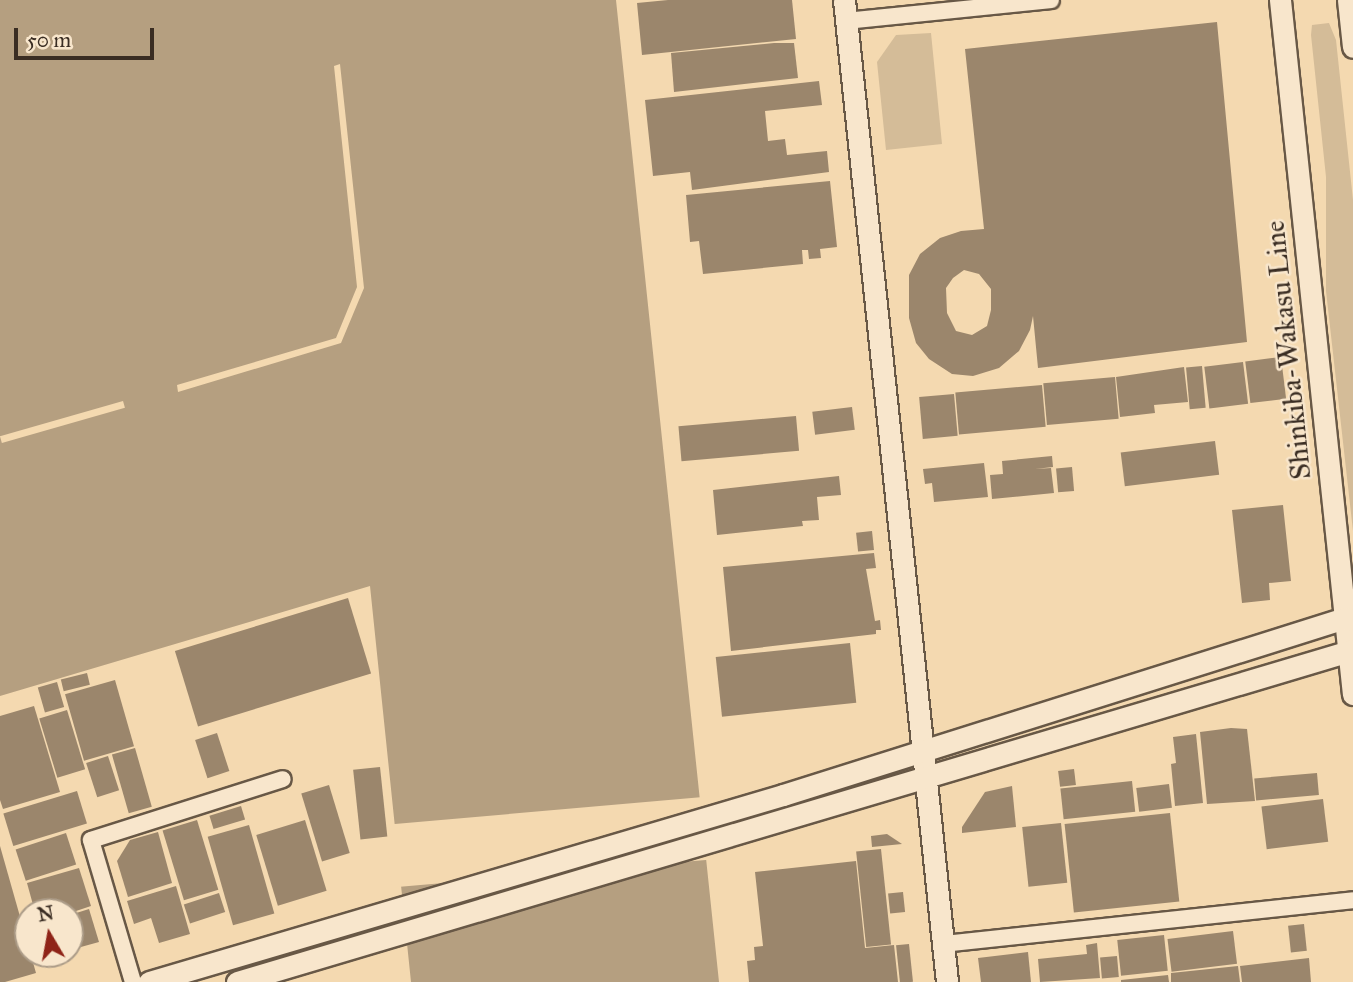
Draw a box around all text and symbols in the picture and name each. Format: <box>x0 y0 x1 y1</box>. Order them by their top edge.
scale bar <box>18 14 158 58</box>
text: 50 m <box>27 27 71 53</box>
street label: Shinkiba-Wakasu Line <box>1258 219 1318 481</box>
north arrow <box>14 898 84 968</box>
text: N <box>36 901 56 927</box>

